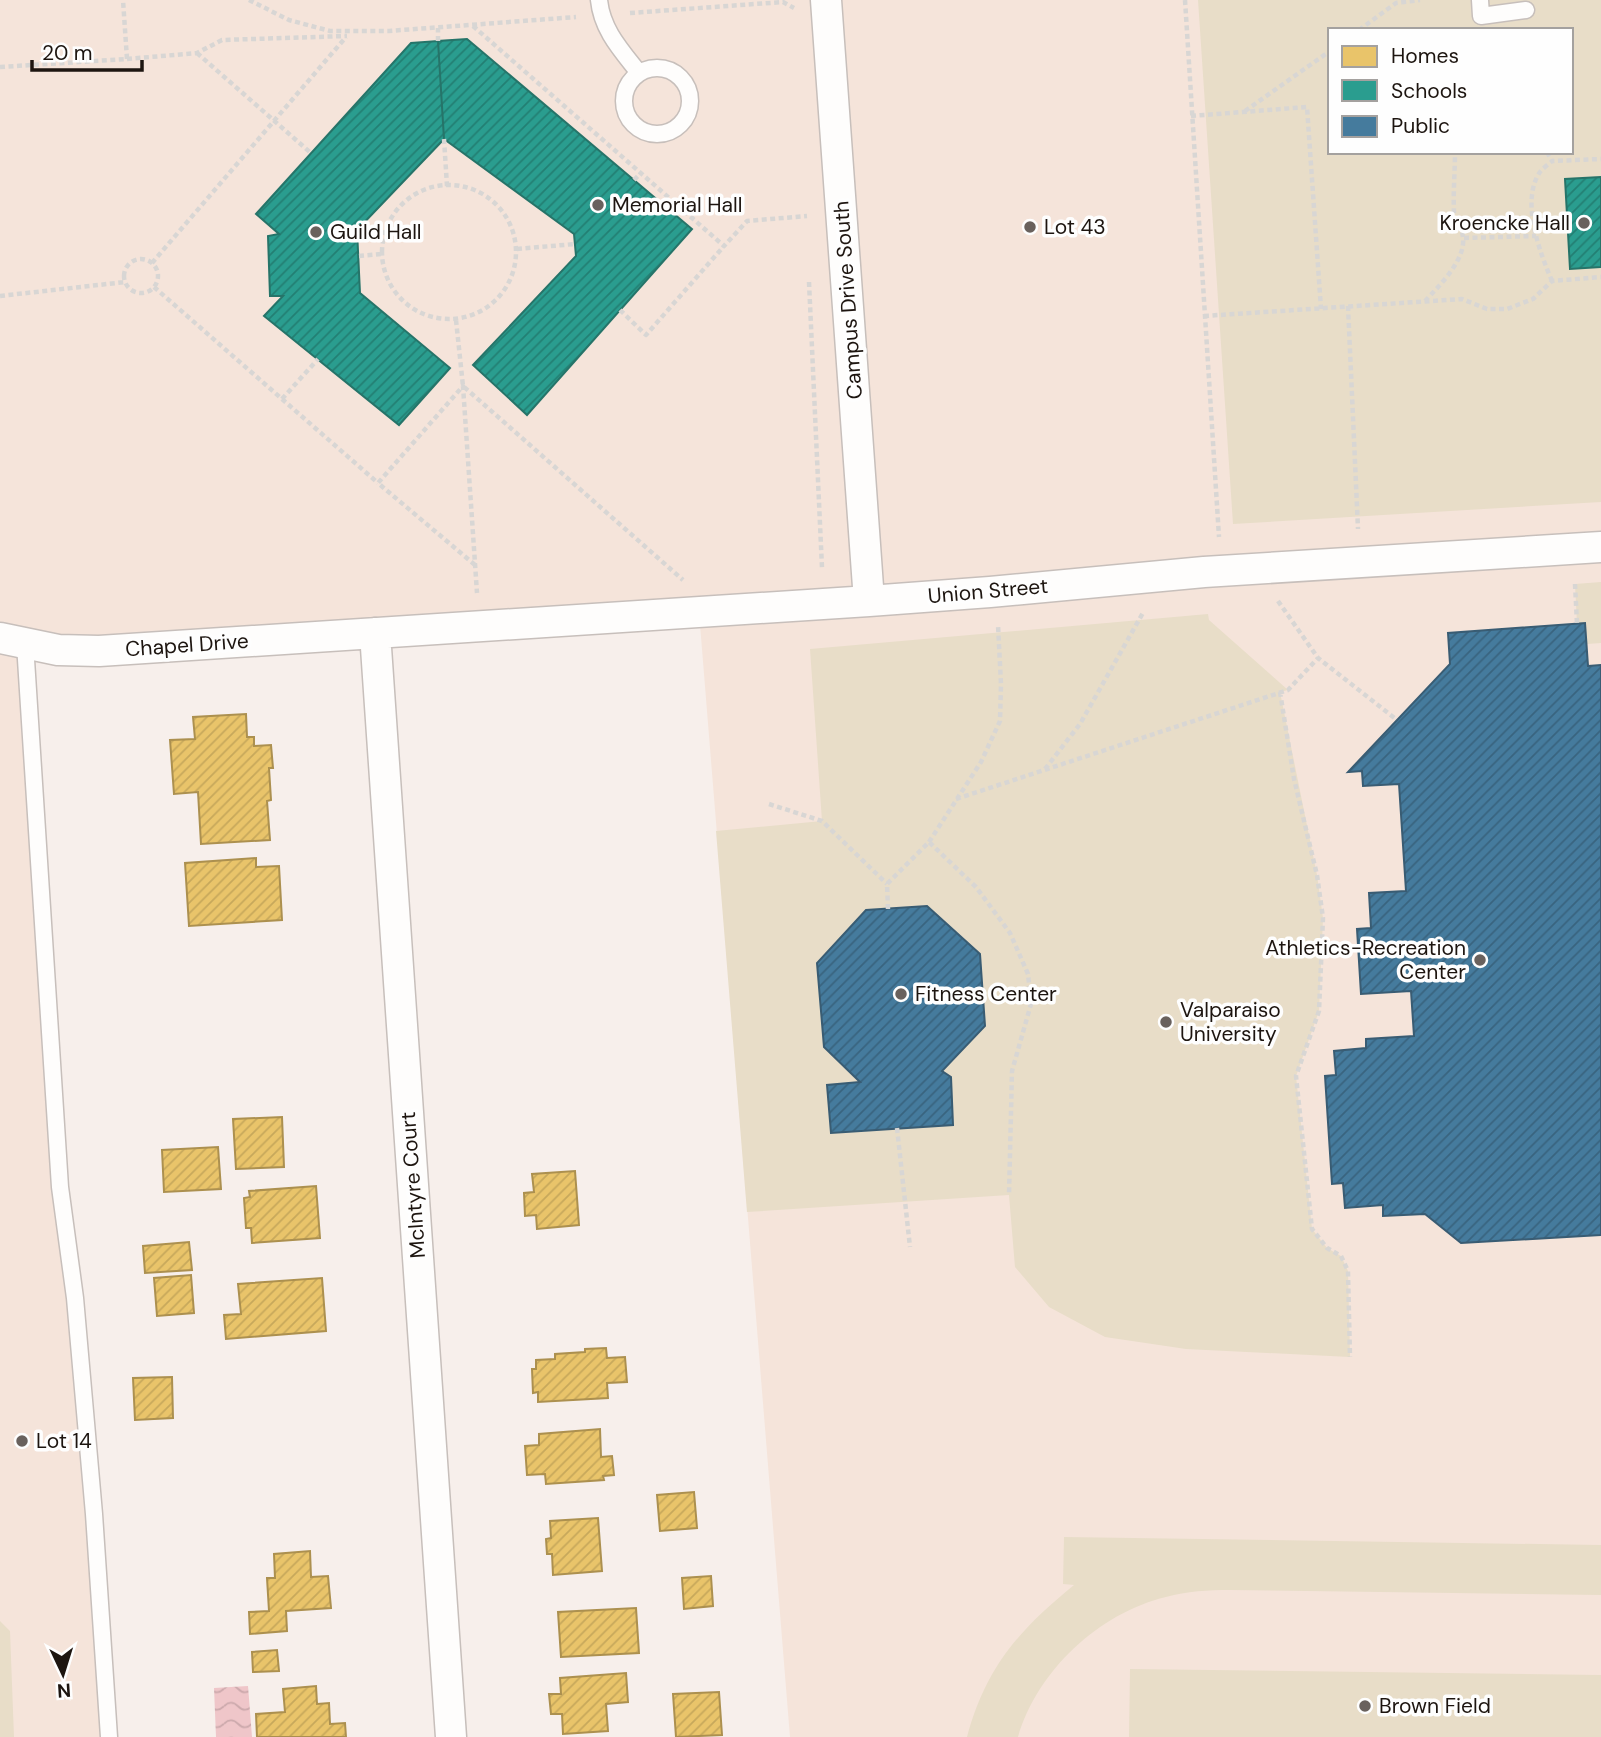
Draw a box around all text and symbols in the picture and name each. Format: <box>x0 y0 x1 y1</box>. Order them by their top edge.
scale bar <box>32 28 142 72</box>
legend <box>1328 28 1573 154</box>
text: 20 m <box>42 39 93 67</box>
text: Homes <box>1391 42 1459 70</box>
text: Schools <box>1391 77 1467 105</box>
text: Public <box>1391 112 1450 140</box>
place label: Memorial Hall <box>612 191 742 219</box>
marker: Memorial Hall <box>590 197 606 213</box>
street label: Campus Drive South <box>827 200 869 400</box>
place label: Kroencke Hall <box>1439 209 1570 237</box>
place label: Lot 43 <box>1044 213 1106 241</box>
marker: Kroencke Hall <box>1576 215 1592 231</box>
place label: Guild Hall <box>330 218 422 246</box>
marker: Lot 43 <box>1022 219 1038 235</box>
marker: Guild Hall <box>308 224 324 240</box>
street label: Union Street <box>927 572 1049 610</box>
street label: Chapel Drive <box>124 627 250 663</box>
place label: Athletics-Recreation Center <box>1265 934 1466 986</box>
marker: Athletics-Recreation Center <box>1472 952 1488 968</box>
place label: Fitness Center <box>915 980 1057 1008</box>
marker: Fitness Center <box>893 986 909 1002</box>
place label: Valparaiso University <box>1180 996 1281 1048</box>
marker: Valparaiso University <box>1158 1014 1174 1030</box>
street label: McIntyre Court <box>394 1111 432 1259</box>
place label: Lot 14 <box>36 1427 92 1455</box>
marker: Lot 14 <box>14 1433 30 1449</box>
north arrow <box>28 1639 98 1709</box>
text: N <box>56 1678 72 1703</box>
place label: Brown Field <box>1379 1692 1491 1720</box>
marker: Brown Field <box>1357 1698 1373 1714</box>

